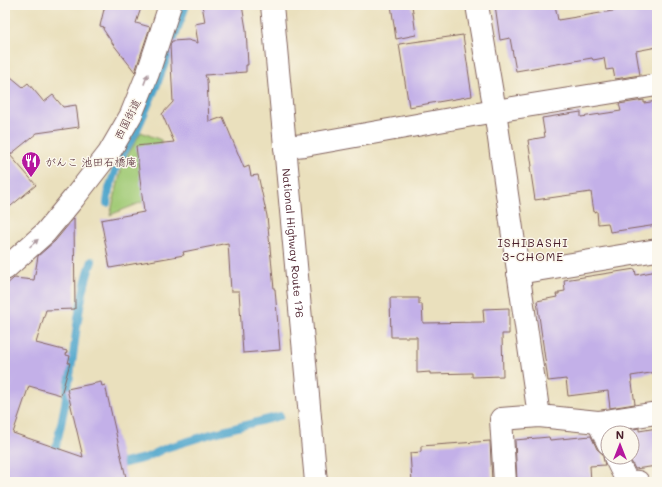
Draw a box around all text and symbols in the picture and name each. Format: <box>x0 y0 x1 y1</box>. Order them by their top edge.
one-way arrow <box>143 73 149 85</box>
street label: 西国街道 <box>110 96 144 142</box>
restaurant icon: がんこ 池田石橋庵 <box>20 150 42 178</box>
place label: がんこ 池田石橋庵 <box>45 154 137 169</box>
street label: National Highway Route 176 <box>280 168 308 318</box>
district label: ISHIBASHI 3-CHOME <box>497 234 569 264</box>
one-way arrow <box>29 238 39 248</box>
north arrow <box>600 425 640 465</box>
text: N <box>616 427 624 442</box>

